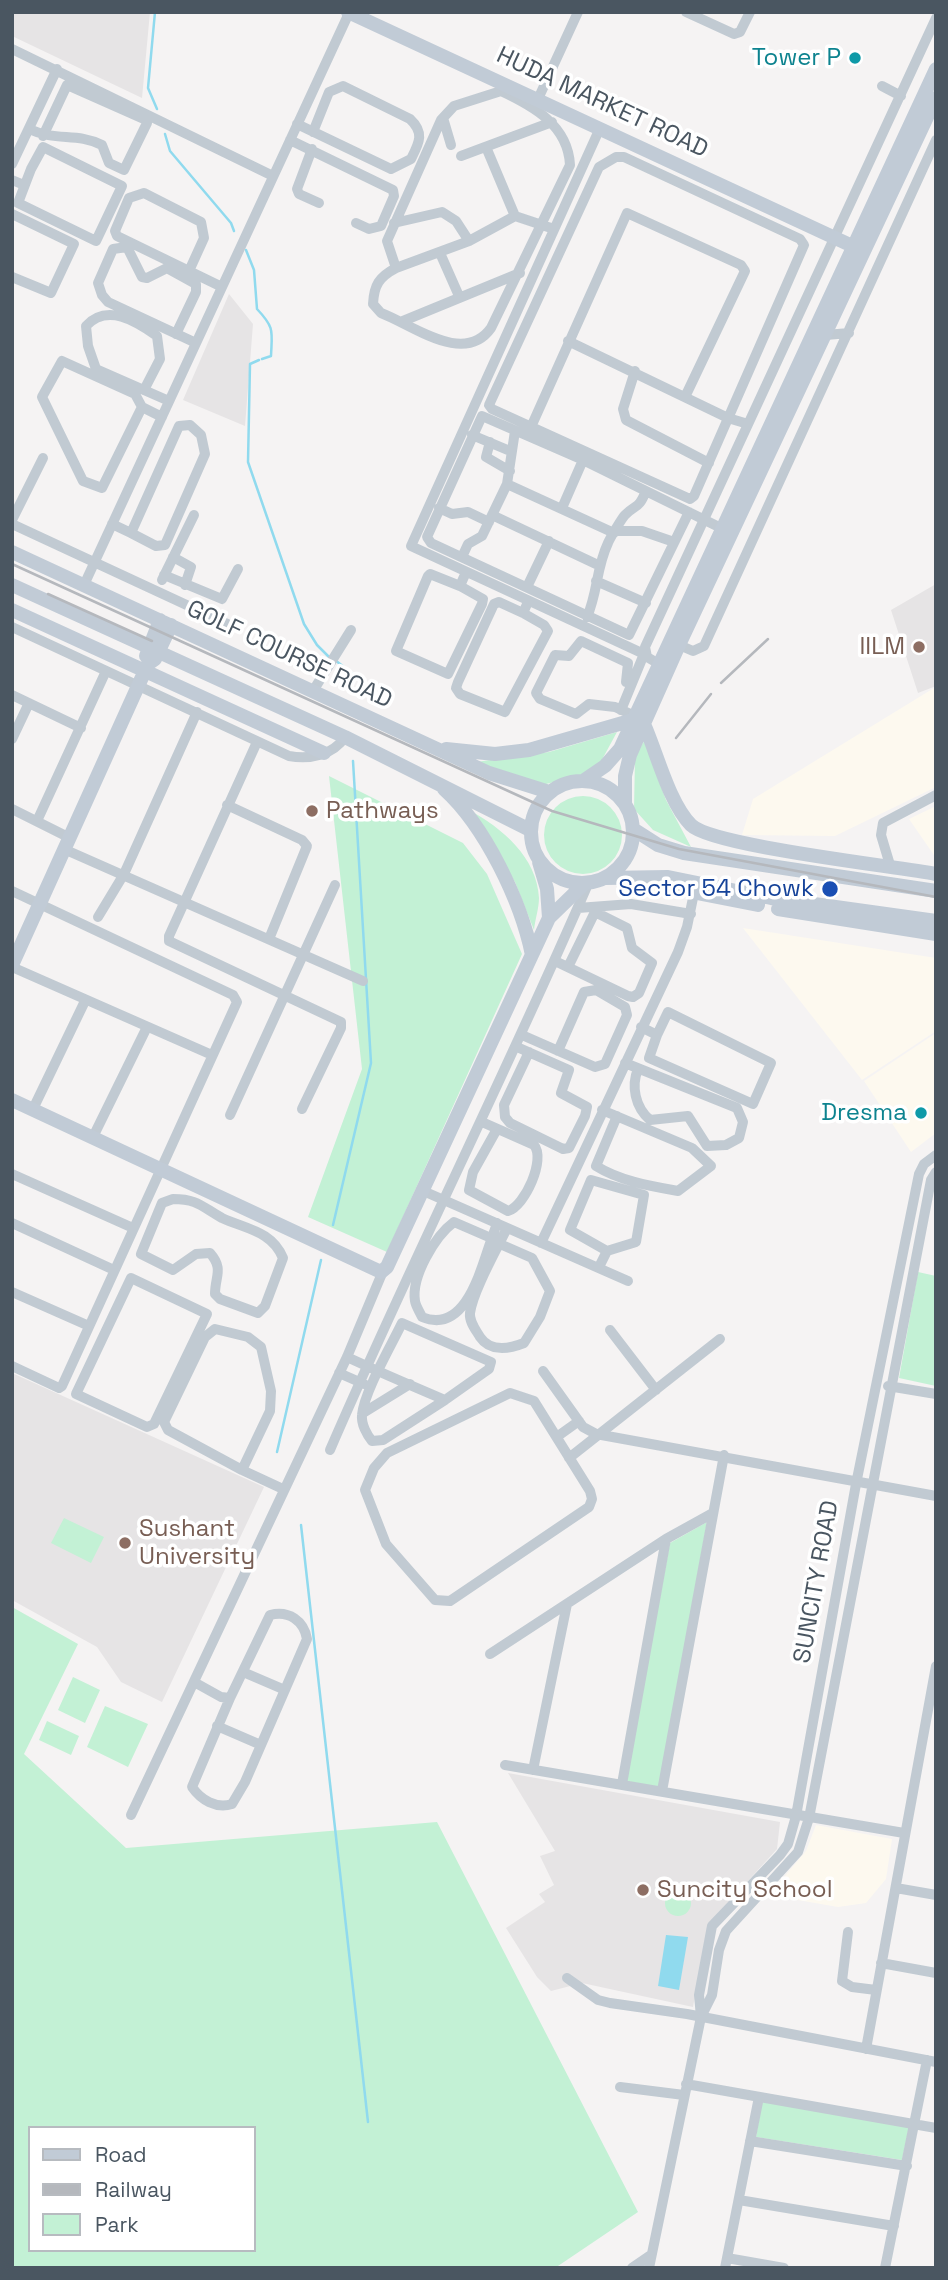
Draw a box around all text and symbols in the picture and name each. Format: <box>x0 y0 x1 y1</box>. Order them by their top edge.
street label: HUDA MARKET ROAD <box>492 41 712 165</box>
place label: Tower P <box>752 44 841 72</box>
marker: Tower P <box>847 50 863 66</box>
street label: GOLF COURSE ROAD <box>182 595 396 715</box>
place label: IILM <box>859 633 905 661</box>
marker: IILM <box>911 639 927 655</box>
place label: Pathways <box>326 797 439 825</box>
marker: Pathways <box>304 803 320 819</box>
place label: Sector 54 Chowk <box>618 875 814 903</box>
marker: Sector 54 Chowk <box>820 879 840 899</box>
place label: Dresma <box>821 1099 907 1127</box>
marker: Dresma <box>913 1105 929 1121</box>
street label: SUNCITY ROAD <box>789 1498 845 1666</box>
place label: Sushant University <box>139 1515 255 1571</box>
marker: Sushant University <box>117 1535 133 1551</box>
place label: Suncity School <box>657 1876 833 1904</box>
marker: Suncity School <box>635 1882 651 1898</box>
legend <box>28 2126 256 2252</box>
text: Road <box>95 2141 147 2168</box>
text: Railway <box>95 2176 172 2203</box>
text: Park <box>95 2211 139 2238</box>

